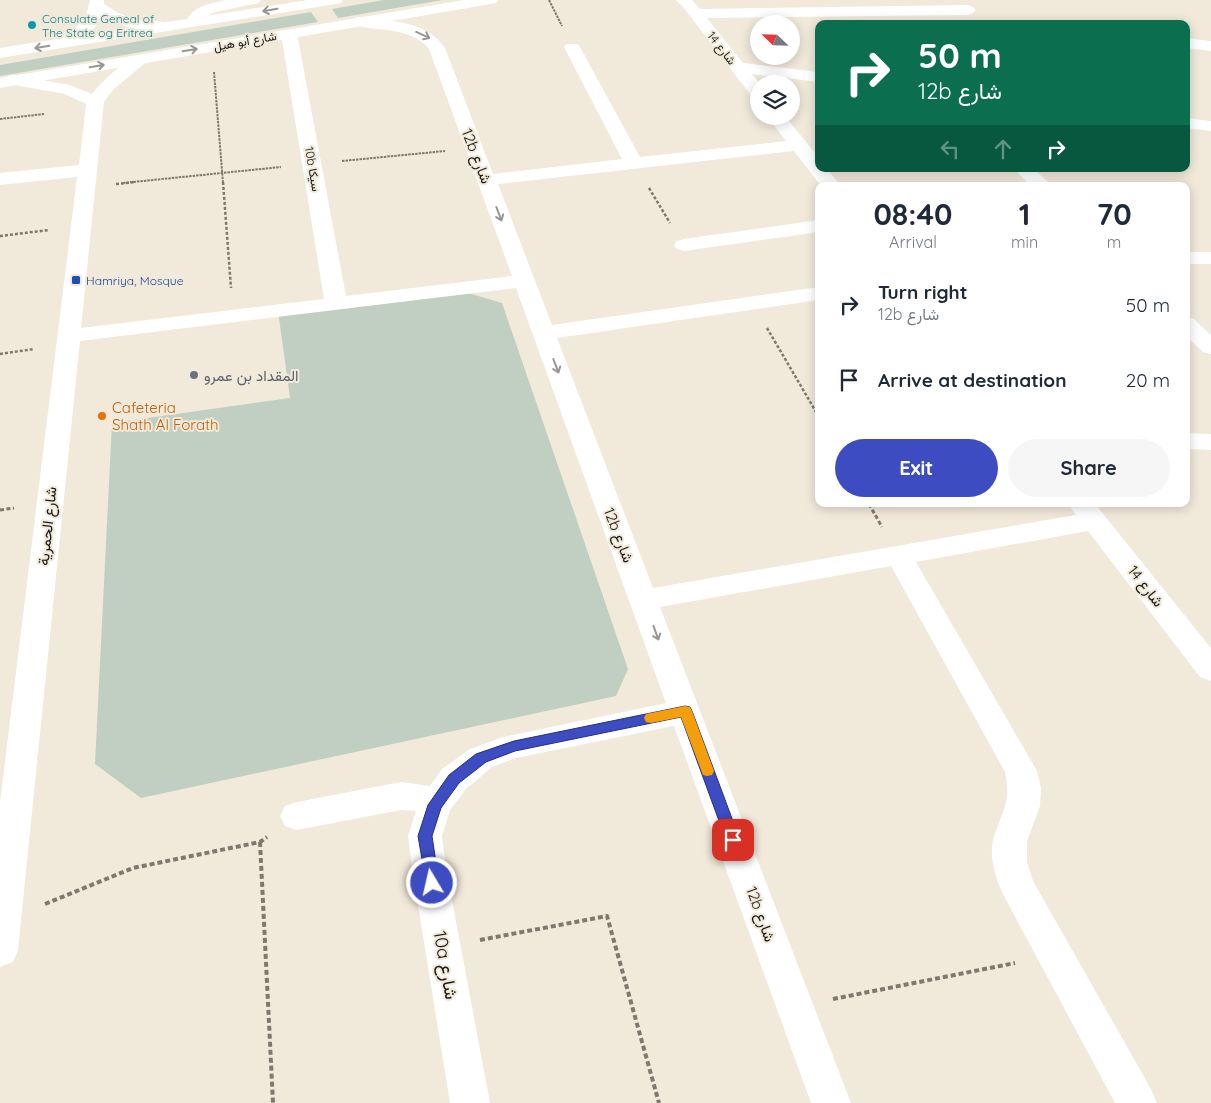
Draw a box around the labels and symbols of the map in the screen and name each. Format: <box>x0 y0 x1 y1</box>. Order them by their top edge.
one-way arrow <box>263 6 279 16</box>
place label: Consulate Geneal of The State og Eritrea <box>42 11 155 40</box>
north arrow <box>750 15 800 65</box>
marker: Consulate Geneal of The State og Eritrea <box>26 19 38 31</box>
street label: شارع أبو هيل <box>212 28 278 56</box>
street label: شارع 14 <box>703 28 740 69</box>
one-way arrow <box>415 30 430 40</box>
one-way arrow <box>34 42 50 52</box>
one-way arrow <box>181 45 197 55</box>
one-way arrow <box>88 61 104 71</box>
street label: 12b شارع <box>456 126 496 187</box>
street label: 10b سيكا <box>302 145 324 193</box>
one-way arrow <box>495 206 504 221</box>
place label: Hamriya, Mosque <box>86 273 184 288</box>
marker: Hamriya, Mosque <box>70 274 82 286</box>
one-way arrow <box>552 358 561 373</box>
place label: المقداد بن عمرو <box>204 366 299 386</box>
marker: المقداد بن عمرو <box>188 369 200 381</box>
place label: Cafeteria Shath Al Forath <box>112 398 219 434</box>
marker: Cafeteria Shath Al Forath <box>96 410 108 422</box>
street label: شارع الحمرية <box>33 485 63 567</box>
street label: 12b شارع <box>598 505 638 566</box>
street label: شارع 14 <box>1122 561 1168 612</box>
one-way arrow <box>652 625 661 640</box>
pin <box>712 819 754 861</box>
position arrow <box>405 856 457 908</box>
street label: 12b شارع <box>740 884 780 945</box>
street label: 10a شارع <box>428 929 463 1001</box>

